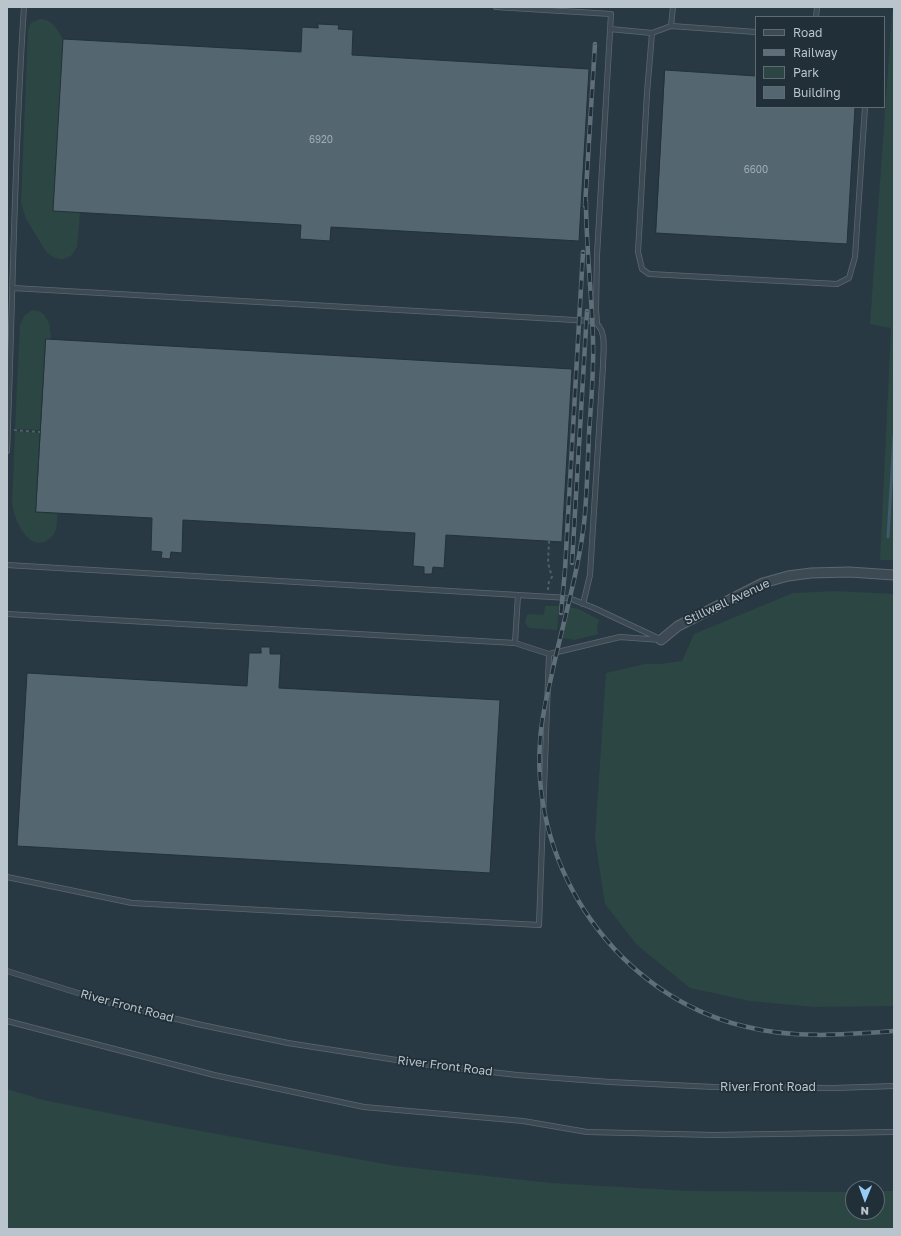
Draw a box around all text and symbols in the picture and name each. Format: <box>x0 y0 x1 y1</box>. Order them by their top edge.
legend <box>755 16 885 108</box>
text: Road <box>793 25 822 40</box>
text: Railway <box>793 45 838 60</box>
text: Park <box>793 65 819 80</box>
text: Building <box>793 85 841 100</box>
house number: 6920 <box>309 134 333 146</box>
house number: 6600 <box>744 164 768 176</box>
street label: Stillwell Avenue <box>682 576 772 628</box>
street label: River Front Road <box>79 987 175 1025</box>
street label: River Front Road <box>397 1053 493 1079</box>
street label: River Front Road <box>720 1080 816 1094</box>
north arrow <box>845 1180 885 1220</box>
text: N <box>860 1205 869 1218</box>

